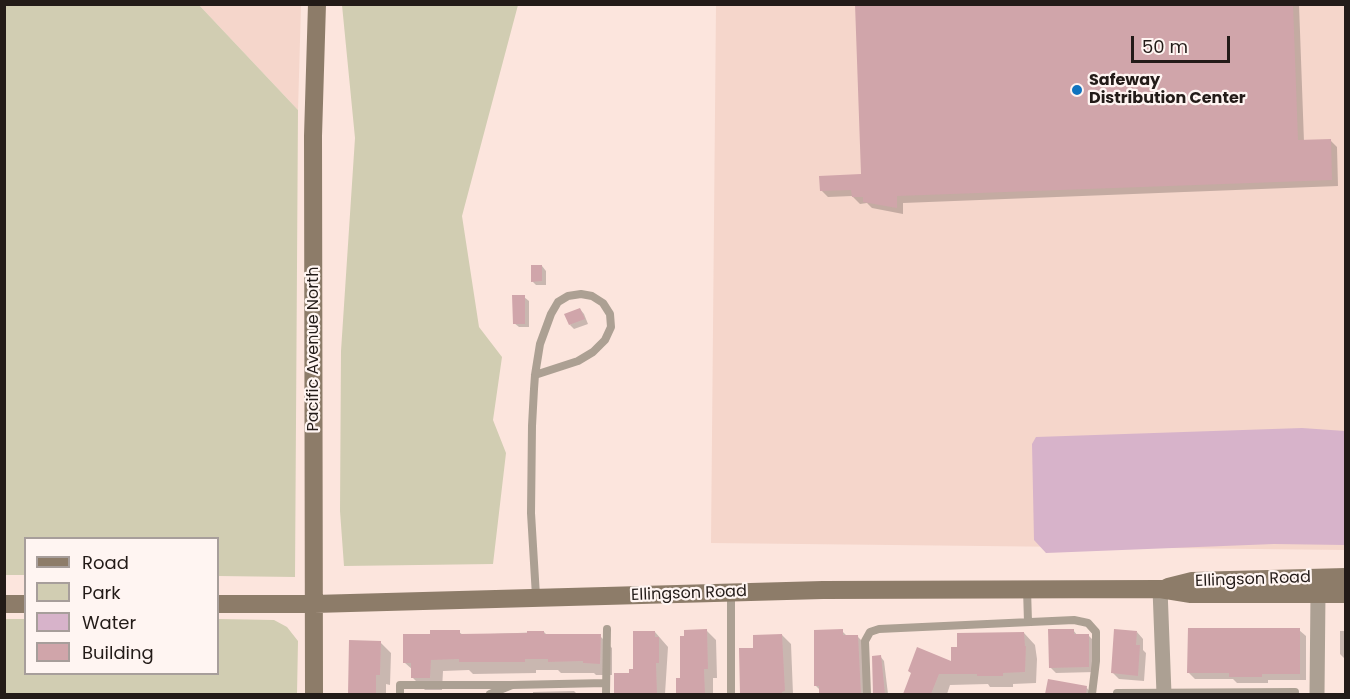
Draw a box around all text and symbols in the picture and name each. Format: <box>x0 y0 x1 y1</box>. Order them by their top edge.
scale bar <box>1134 24 1233 62</box>
text: 50 m <box>1142 34 1188 59</box>
place label: Safeway Distribution Center <box>1089 71 1246 109</box>
marker: Safeway Distribution Center <box>1070 83 1084 97</box>
street label: Pacific Avenue North <box>304 267 324 431</box>
legend <box>24 537 219 675</box>
text: Road <box>82 550 129 575</box>
street label: Ellingson Road <box>1195 568 1311 592</box>
text: Park <box>82 580 121 605</box>
street label: Ellingson Road <box>631 582 747 606</box>
text: Water <box>82 610 136 635</box>
text: Building <box>82 640 154 665</box>

